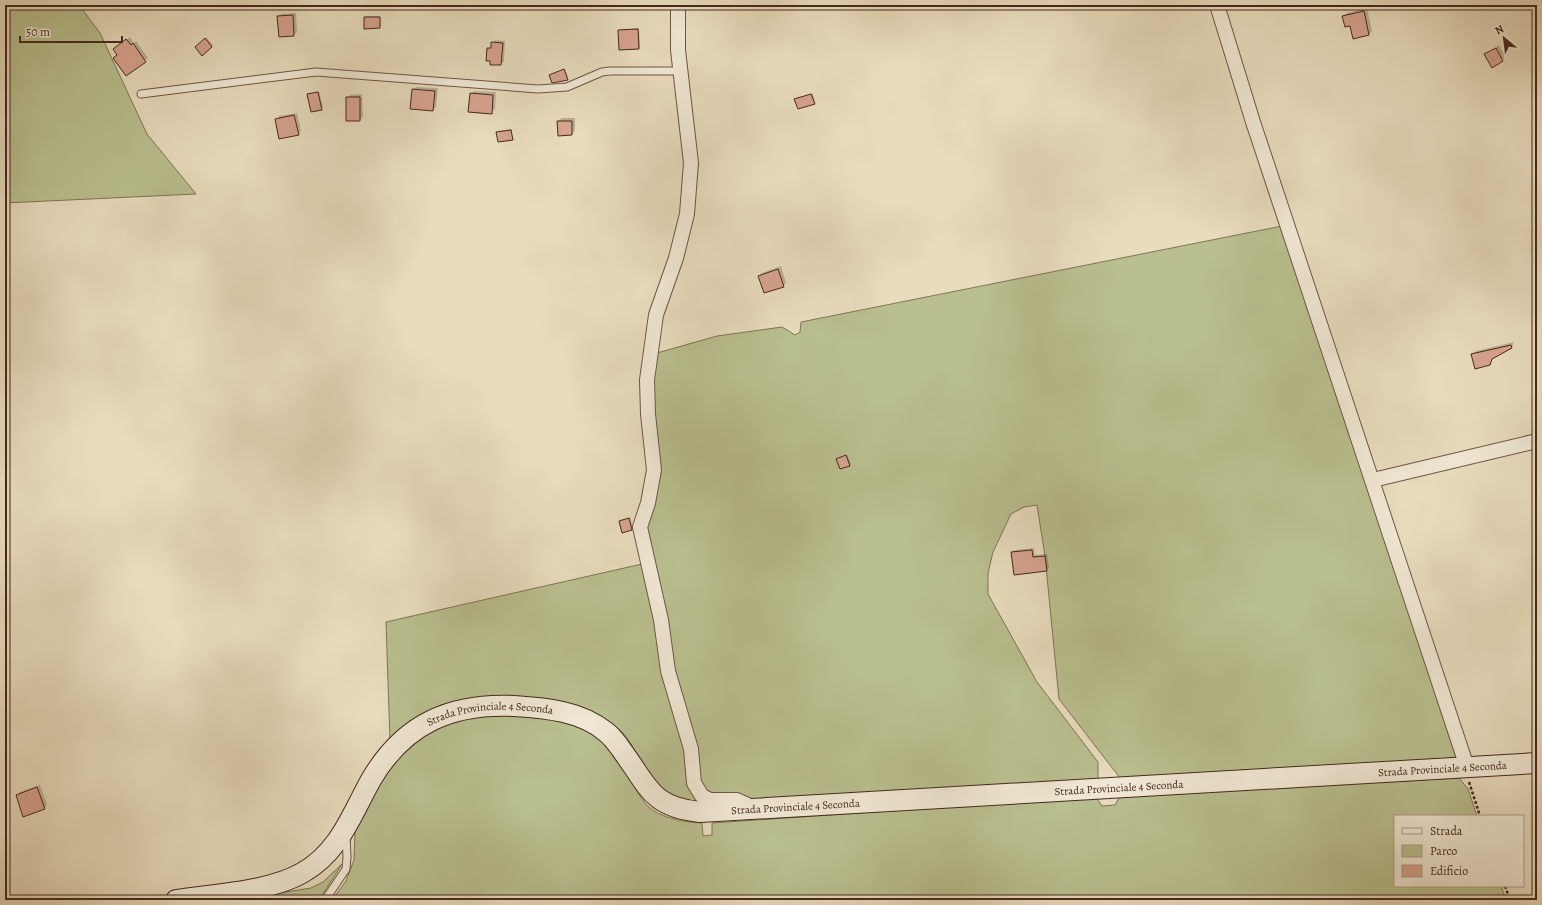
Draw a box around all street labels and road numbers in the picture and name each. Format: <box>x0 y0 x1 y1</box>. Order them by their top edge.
street label: Strada Provinciale 4 Seconda <box>424 698 555 729</box>
street label: Strada Provinciale 4 Seconda <box>1378 757 1508 780</box>
street label: Strada Provinciale 4 Seconda <box>1054 776 1185 799</box>
street label: Strada Provinciale 4 Seconda <box>731 795 861 818</box>

